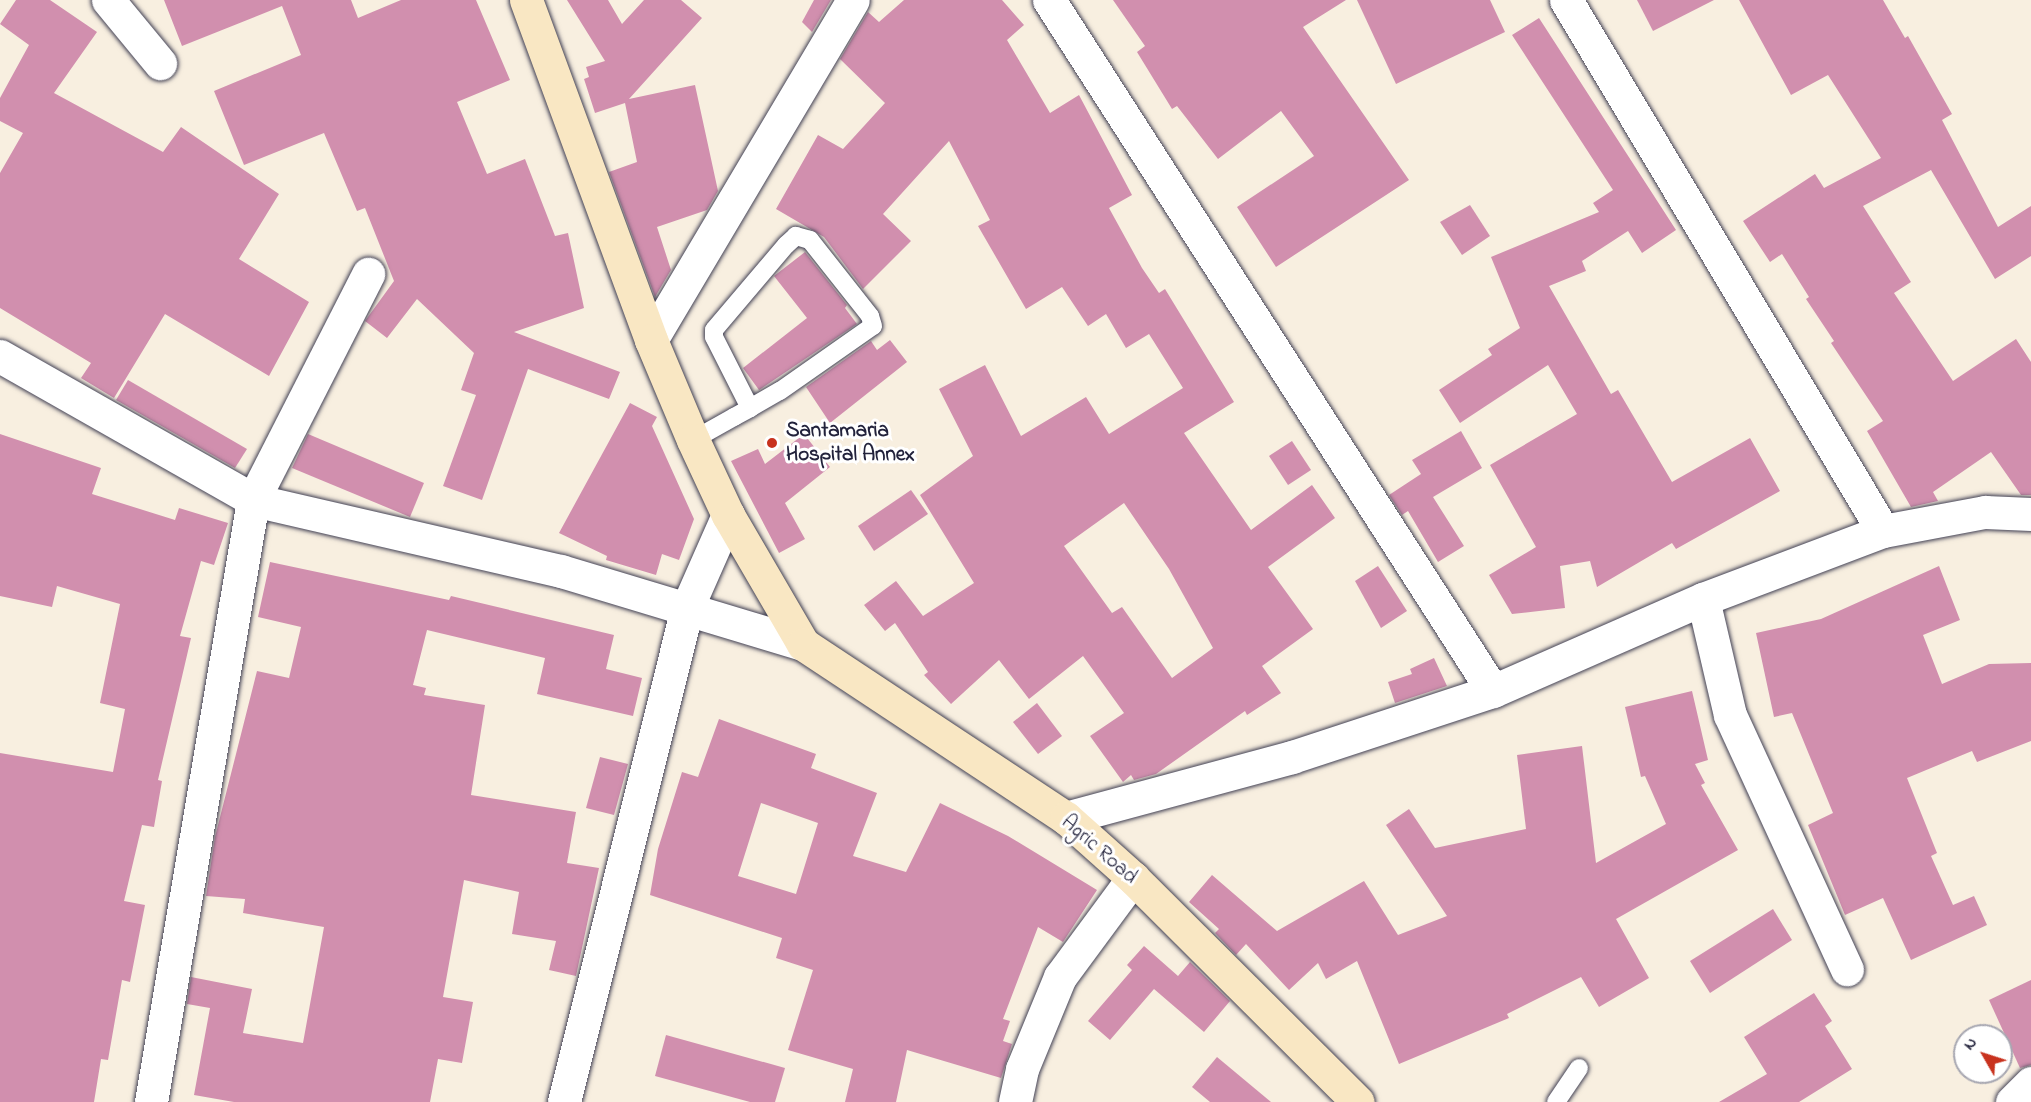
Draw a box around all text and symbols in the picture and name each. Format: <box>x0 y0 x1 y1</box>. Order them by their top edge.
place label: Santamaria Hospital Annex <box>786 418 915 468</box>
marker: Santamaria Hospital Annex <box>763 434 781 452</box>
street label: Agric Road <box>1056 810 1142 890</box>
north arrow <box>1953 1024 2013 1084</box>
text: N <box>1958 1032 1983 1056</box>

